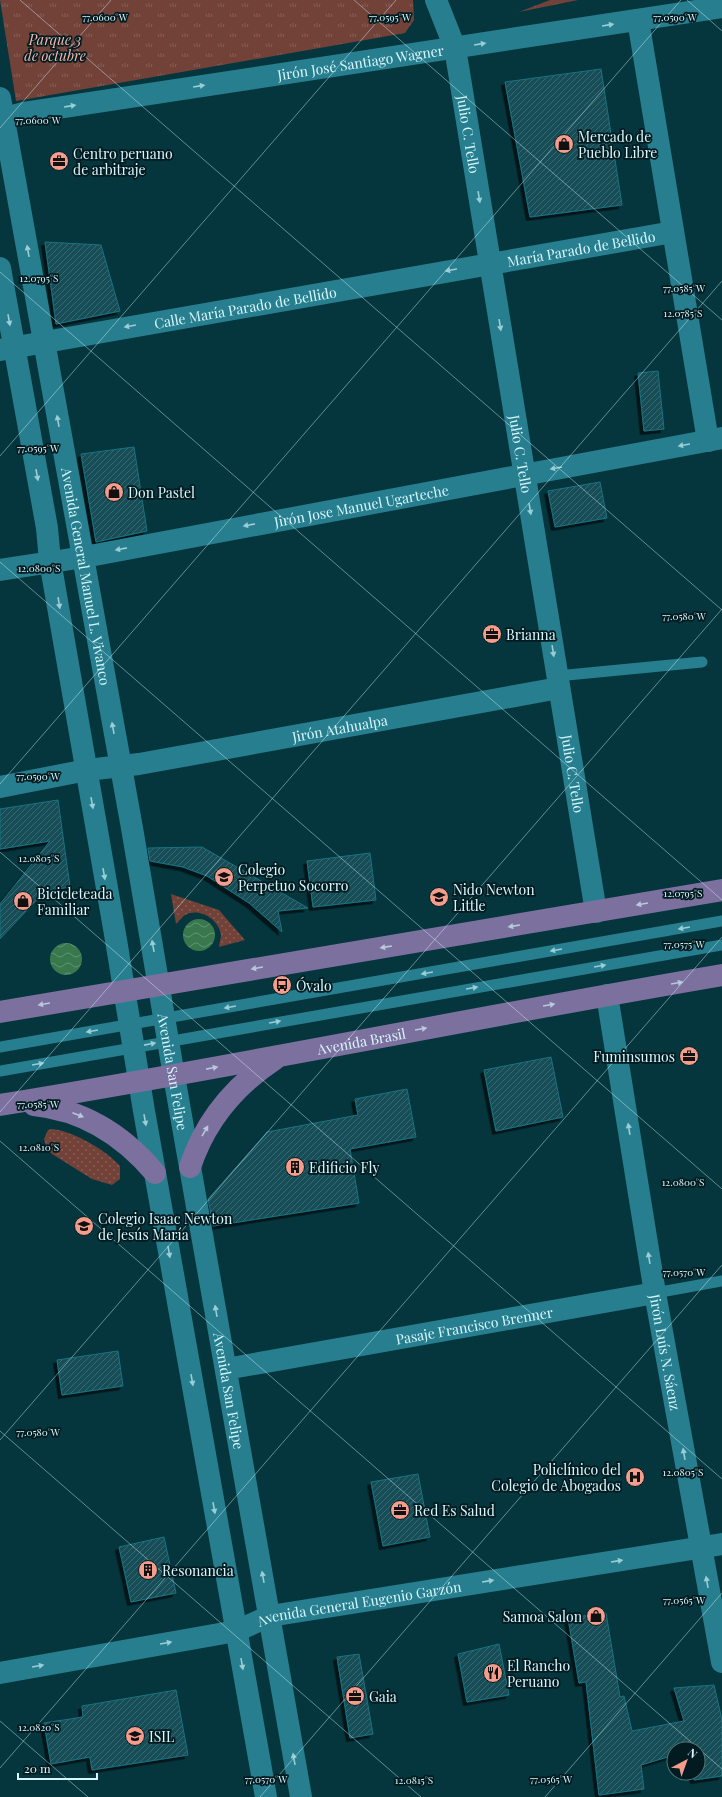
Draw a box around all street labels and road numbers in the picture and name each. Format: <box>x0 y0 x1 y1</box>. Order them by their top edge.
street label: Jirón José Santiago Wagner <box>275 40 446 84</box>
street label: Julio C. Tello <box>453 93 485 175</box>
street label: María Parado de Bellido <box>506 226 657 270</box>
street label: Calle María Parado de Bellido <box>152 282 338 332</box>
street label: Julio C. Tello <box>505 413 537 495</box>
street label: Avenida General Manuel L. Vivanco <box>57 465 116 687</box>
street label: Jirón Jose Manuel Ugarteche <box>271 480 450 531</box>
street label: Jirón Atahualpa <box>289 710 389 746</box>
street label: Julio C. Tello <box>558 732 589 815</box>
street label: Avenida San Felipe <box>154 1011 193 1131</box>
street label: Avenida Brasil <box>314 1023 407 1058</box>
street label: Jirón Luís N. Sáenz <box>646 1292 686 1412</box>
street label: Pasaje Francisco Brenner <box>394 1302 555 1348</box>
street label: Avenida San Felipe <box>210 1330 249 1451</box>
street label: Avenida General Eugenio Garzón <box>253 1576 463 1631</box>

